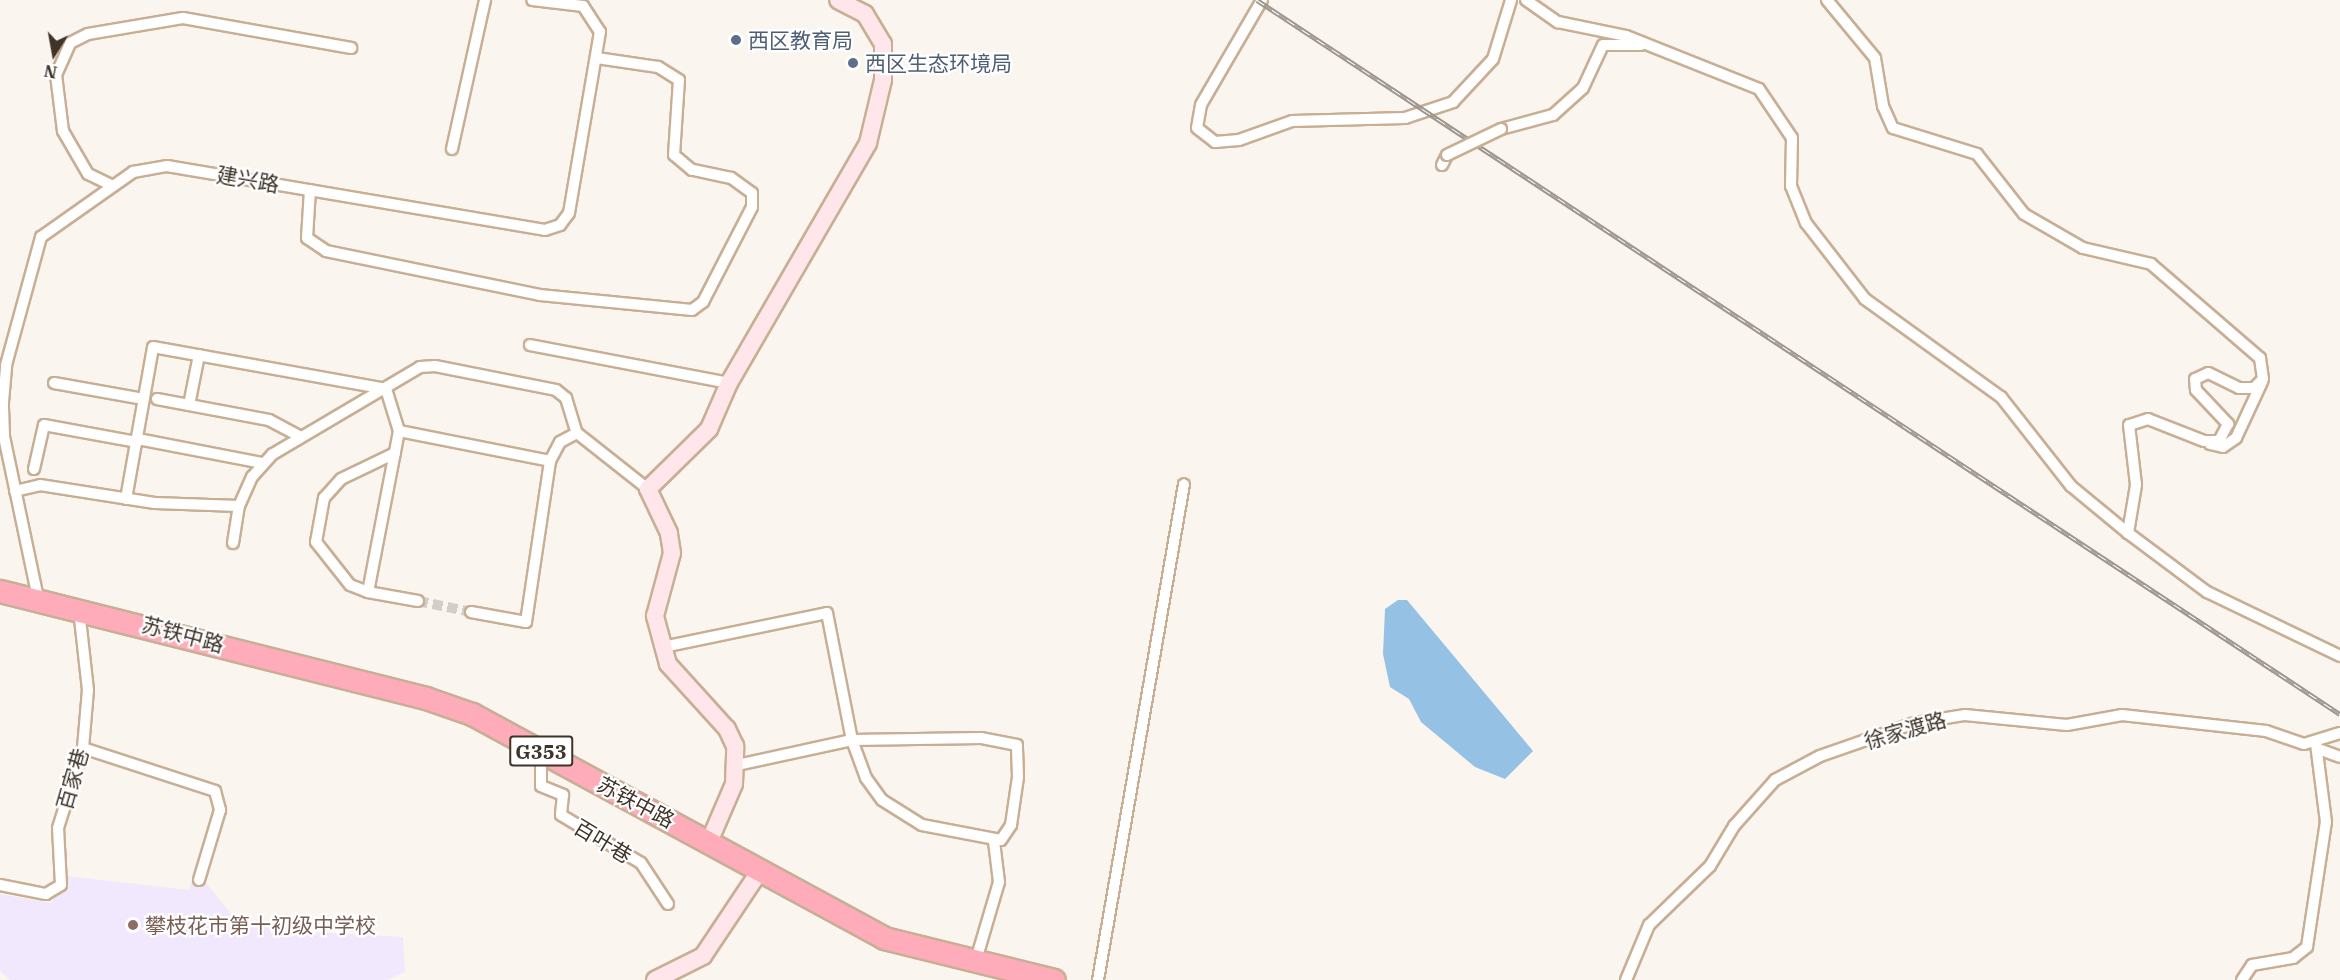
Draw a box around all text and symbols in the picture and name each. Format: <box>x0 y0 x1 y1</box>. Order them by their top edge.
north arrow <box>24 24 84 84</box>
place label: 西区教育局 <box>748 27 853 53</box>
marker: 西区教育局 <box>729 33 743 47</box>
place label: 西区生态环境局 <box>865 50 1012 76</box>
marker: 西区生态环境局 <box>846 56 860 70</box>
text: N <box>42 61 59 83</box>
street label: 建兴路 <box>215 161 281 197</box>
street label: 苏铁中路 <box>139 611 227 657</box>
street label: 徐家渡路 <box>1861 706 1949 754</box>
road number: G353 <box>508 734 574 768</box>
street label: 百家巷 <box>51 745 93 813</box>
street label: 苏铁中路 <box>593 771 679 833</box>
street label: 百叶巷 <box>570 814 636 868</box>
place label: 攀枝花市第十初级中学校 <box>145 912 376 938</box>
marker: 攀枝花市第十初级中学校 <box>126 918 140 932</box>

